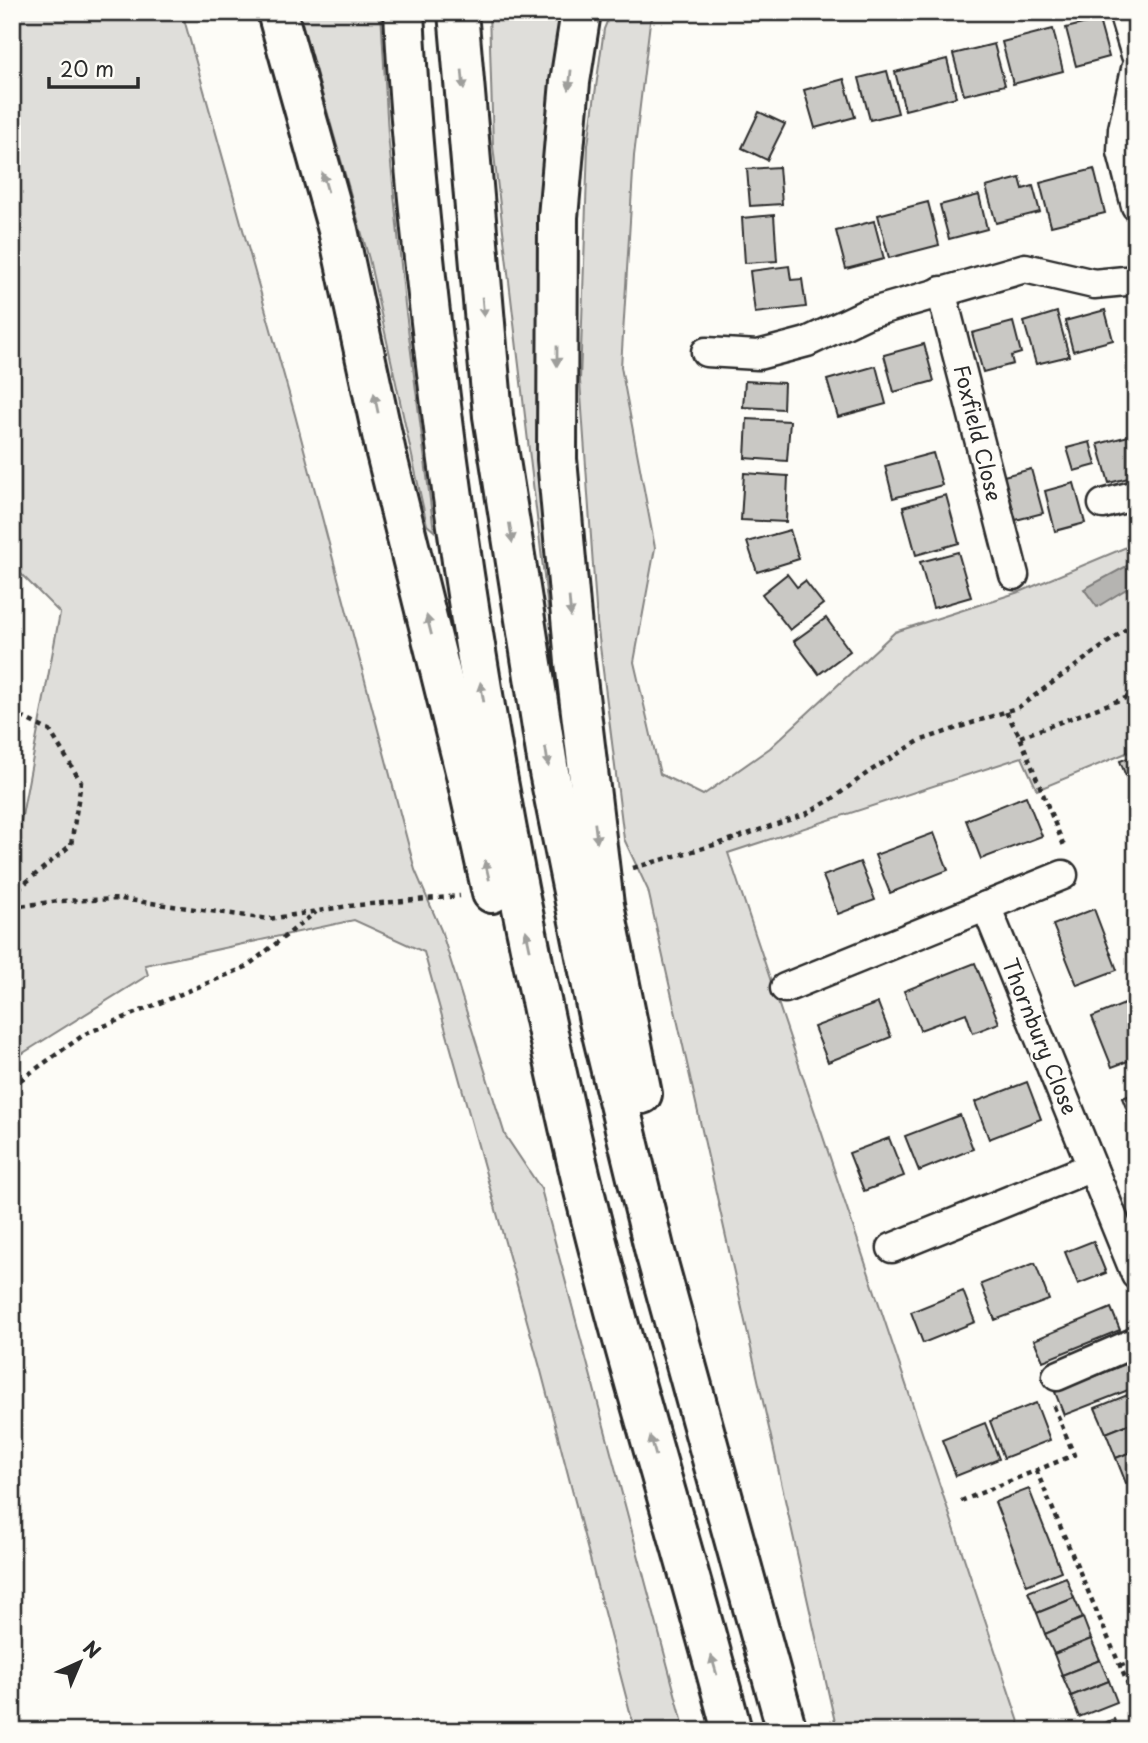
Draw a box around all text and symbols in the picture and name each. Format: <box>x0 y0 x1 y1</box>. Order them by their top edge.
scale bar <box>49 46 138 90</box>
text: 20 m <box>60 52 114 84</box>
one-way arrow <box>565 69 576 91</box>
one-way arrow <box>458 70 469 92</box>
one-way arrow <box>319 171 330 193</box>
one-way arrow <box>478 296 489 318</box>
one-way arrow <box>551 345 563 367</box>
street label: Foxfield Close <box>947 361 1011 504</box>
one-way arrow <box>370 392 381 414</box>
one-way arrow <box>506 522 517 544</box>
one-way arrow <box>565 596 576 618</box>
one-way arrow <box>423 614 434 636</box>
one-way arrow <box>476 681 487 703</box>
one-way arrow <box>542 746 553 768</box>
one-way arrow <box>590 822 601 844</box>
one-way arrow <box>481 859 492 881</box>
one-way arrow <box>522 929 533 951</box>
street label: Thornbury Close <box>995 953 1087 1119</box>
one-way arrow <box>647 1434 658 1456</box>
north arrow <box>46 1628 116 1698</box>
text: N <box>77 1634 108 1664</box>
one-way arrow <box>708 1654 719 1676</box>

